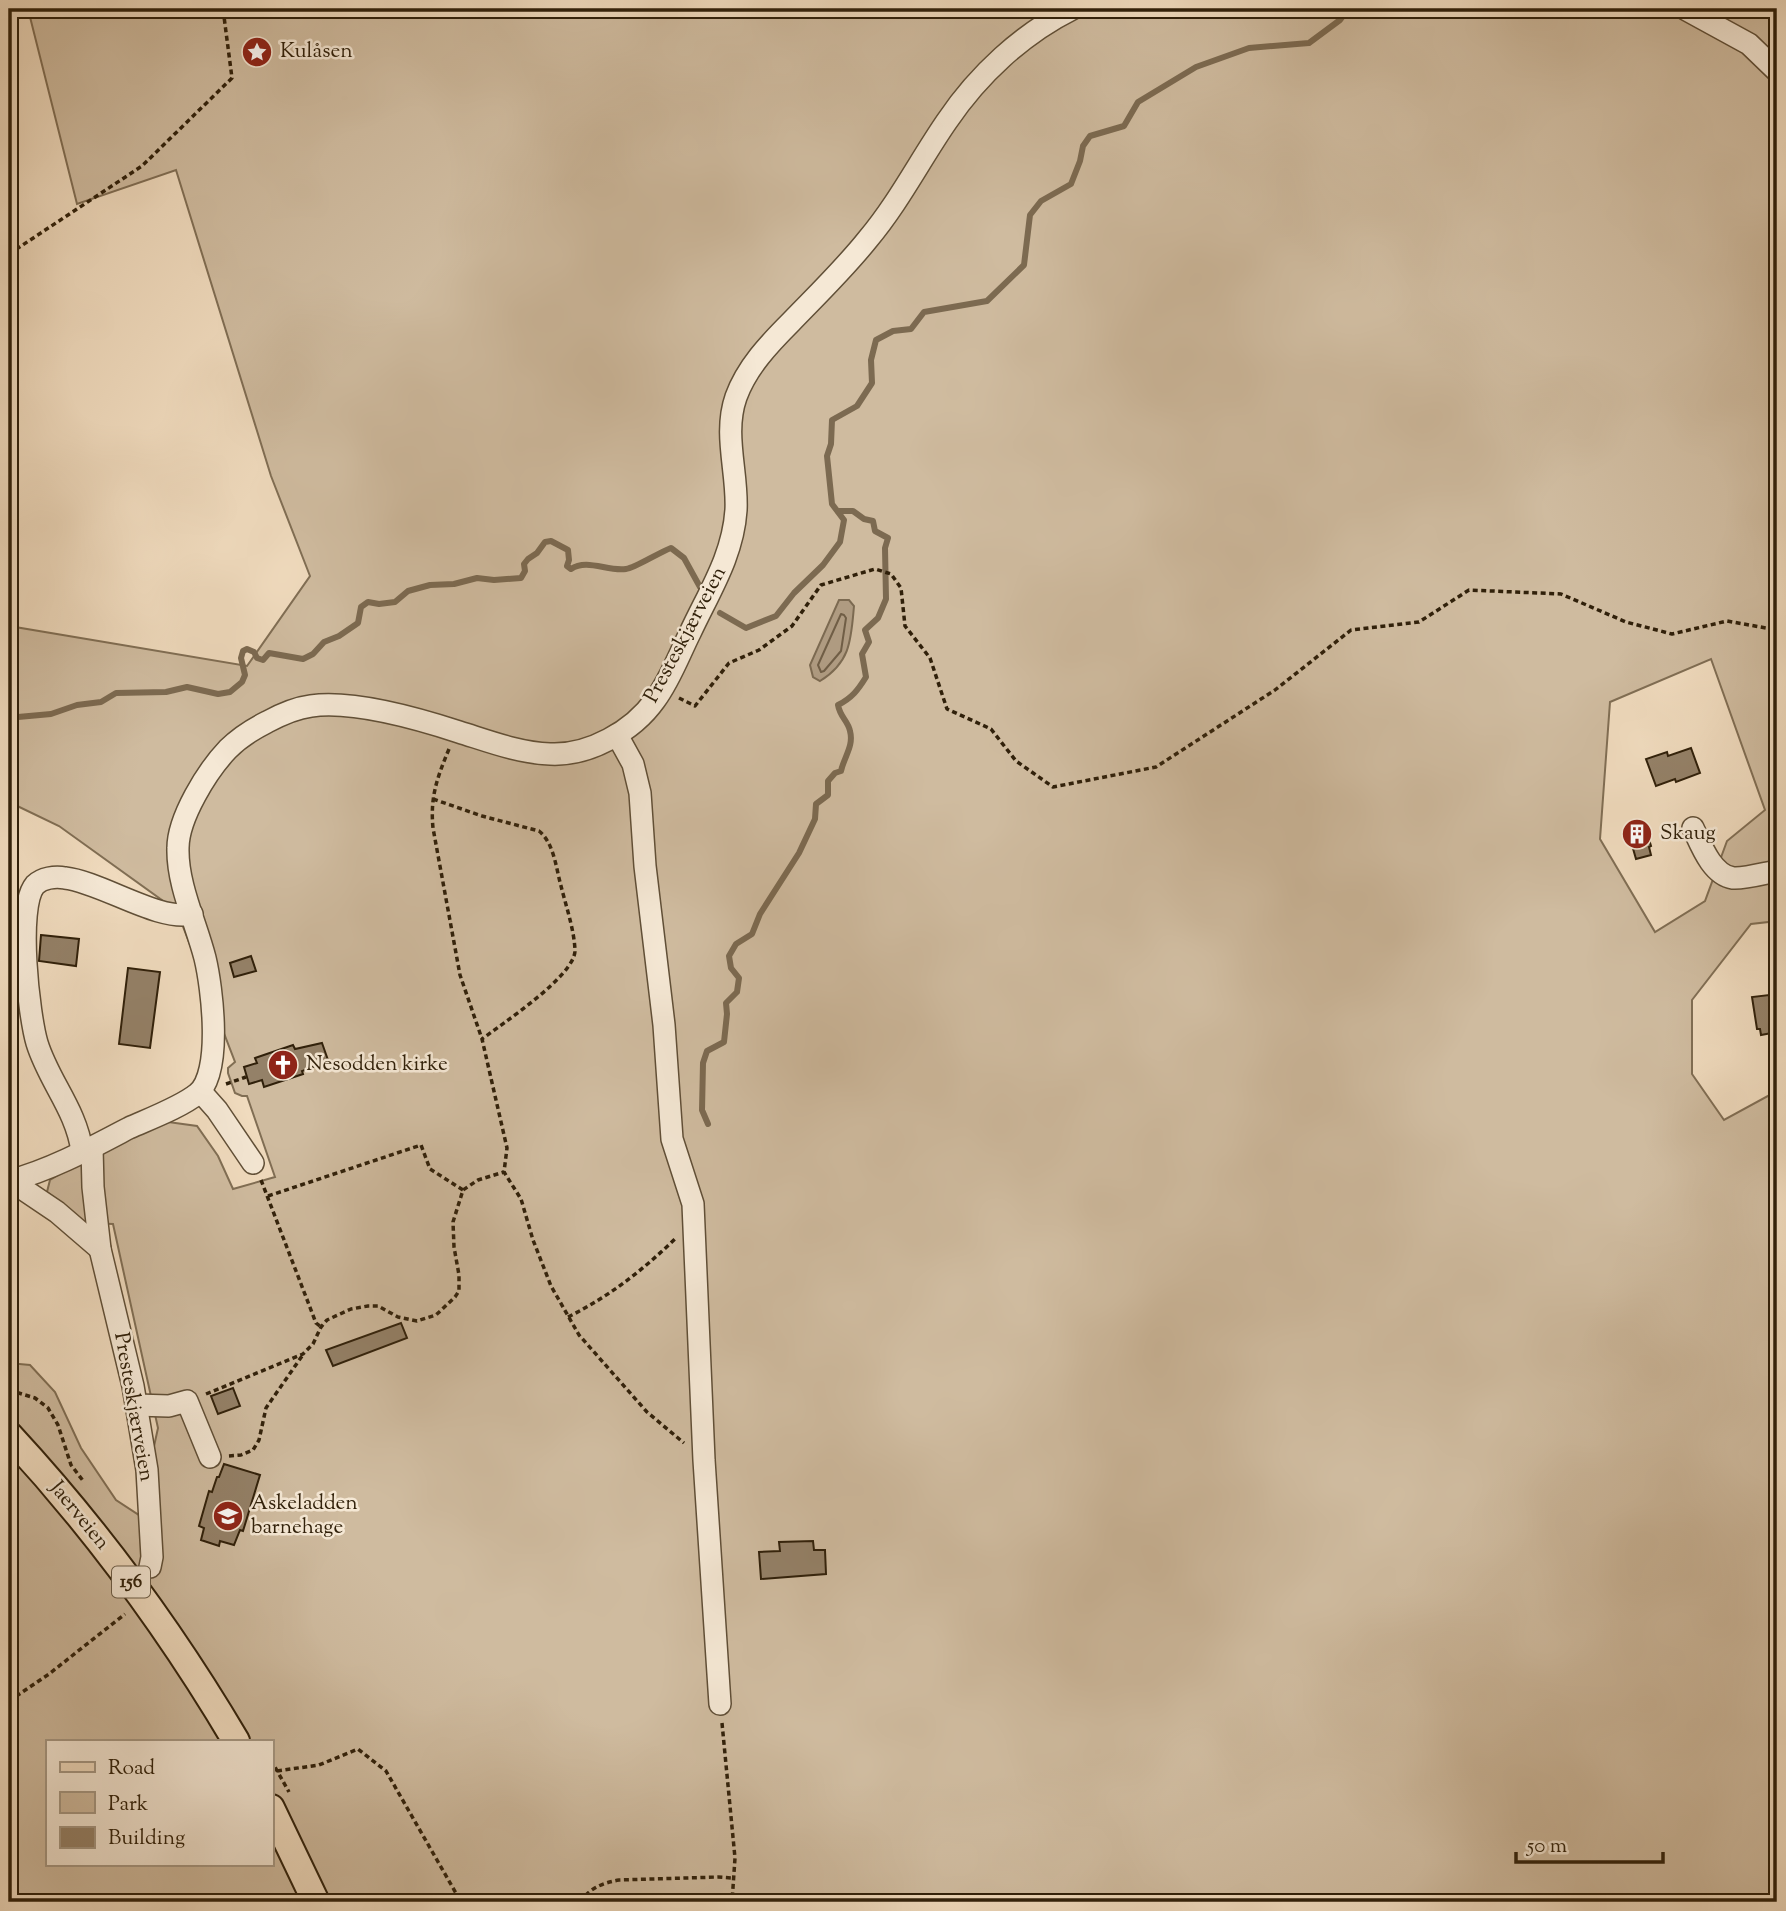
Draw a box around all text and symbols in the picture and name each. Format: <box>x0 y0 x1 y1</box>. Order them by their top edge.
place icon: Kulåsen <box>240 35 274 69</box>
place label: Kulåsen <box>280 37 353 67</box>
street label: Presteskjærveien <box>637 561 735 709</box>
building icon: Skaug <box>1620 817 1654 851</box>
place label: Skaug <box>1660 819 1716 849</box>
church icon: Nesodden kirke <box>266 1048 300 1082</box>
place label: Nesodden kirke <box>306 1050 448 1080</box>
street label: Presteskjærveien <box>105 1330 161 1484</box>
street label: Jaerveien <box>41 1474 116 1557</box>
place label: Askeladden barnehage <box>251 1489 358 1543</box>
school or university icon: Askeladden barnehage <box>211 1499 245 1533</box>
road number: 156 <box>112 1566 150 1598</box>
legend <box>46 1740 273 1866</box>
text: Road <box>108 1754 155 1784</box>
text: Park <box>108 1790 149 1820</box>
scale bar <box>1516 1820 1664 1864</box>
text: Building <box>108 1824 185 1854</box>
text: 50 m <box>1526 1832 1567 1862</box>

